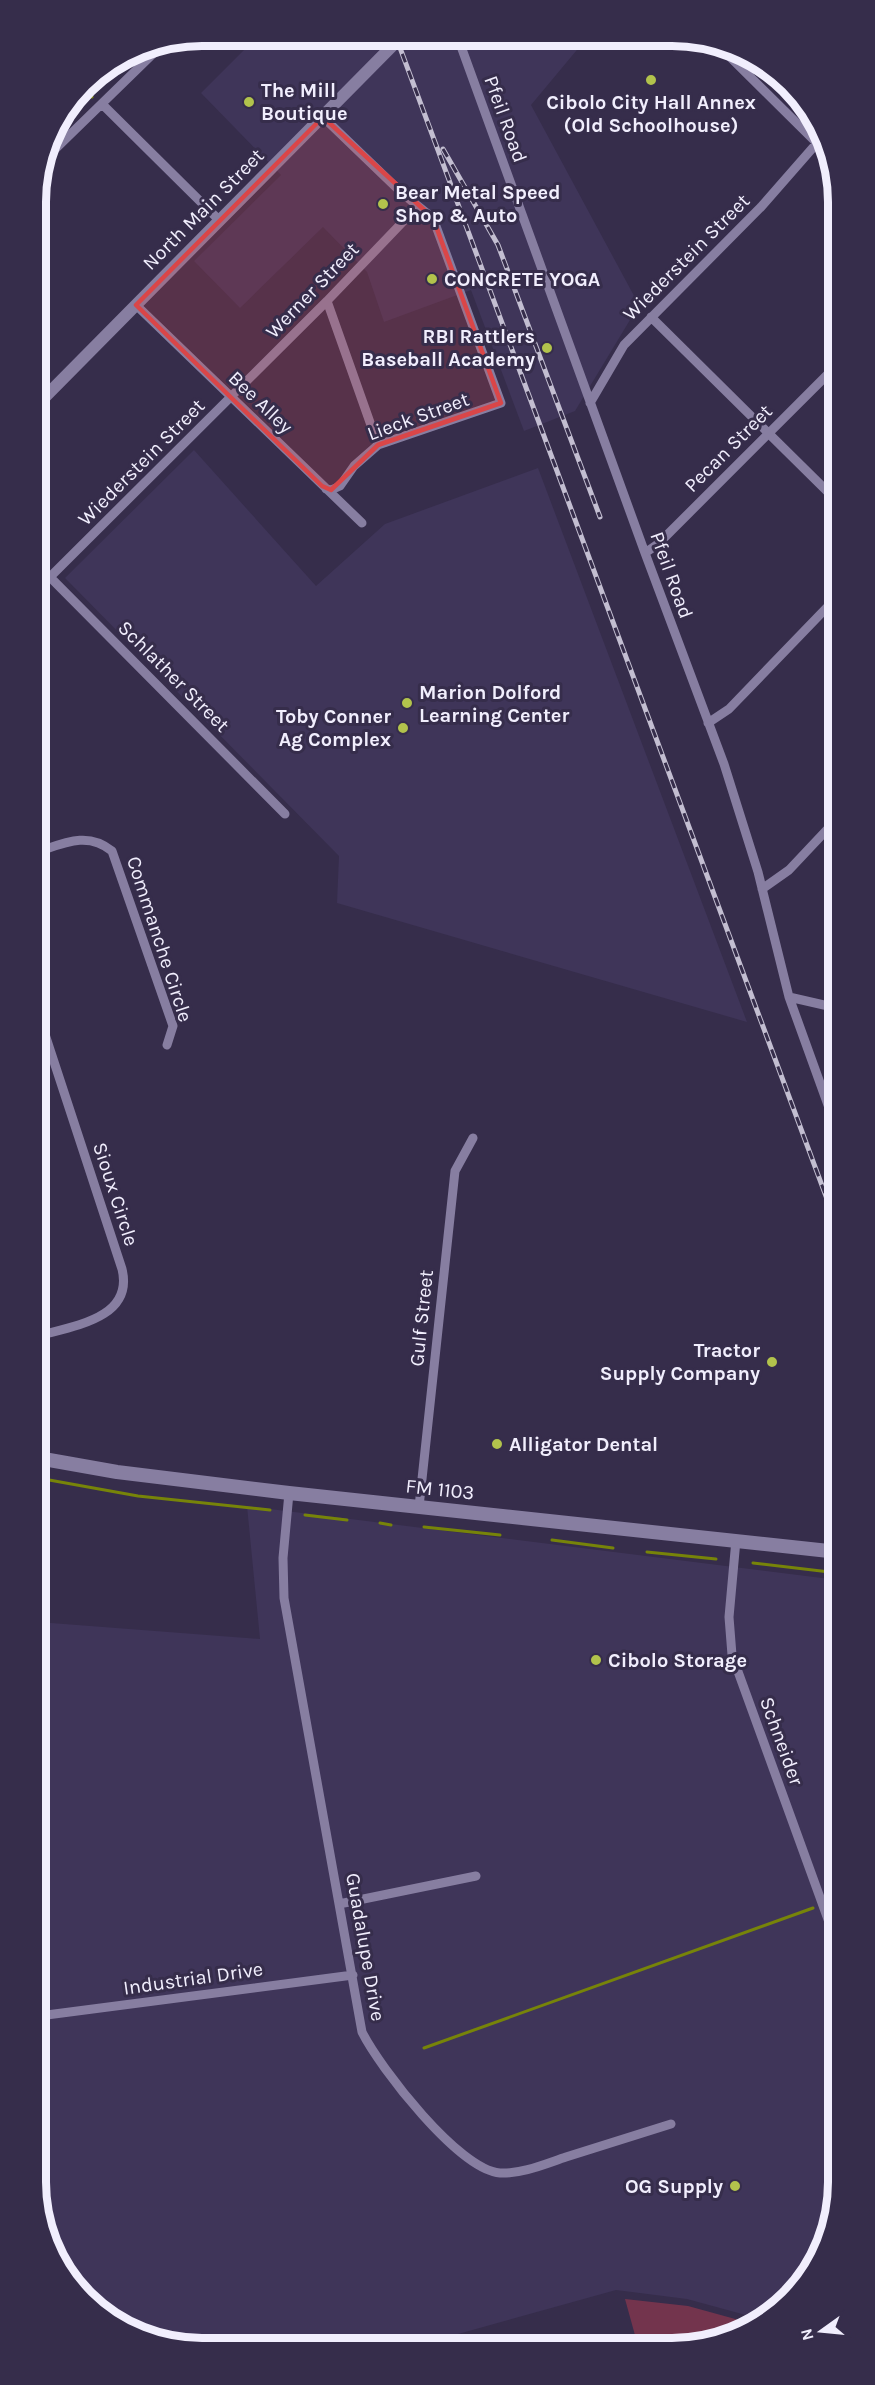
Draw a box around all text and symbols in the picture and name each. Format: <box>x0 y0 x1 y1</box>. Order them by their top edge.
street label: Pfeil Road <box>479 73 532 166</box>
marker: Cibolo City Hall Annex (Old Schoolhouse) <box>644 73 658 87</box>
place label: The Mill Boutique <box>261 79 348 125</box>
place label: Cibolo City Hall Annex (Old Schoolhouse) <box>546 91 756 137</box>
marker: The Mill Boutique <box>242 95 256 109</box>
street label: North Main Street <box>138 144 269 275</box>
place label: Bear Metal Speed Shop & Auto <box>395 181 560 227</box>
street label: Wiederstein Street <box>618 189 755 325</box>
marker: Bear Metal Speed Shop & Auto <box>376 197 390 211</box>
street label: Werner Street <box>261 237 364 343</box>
place label: CONCRETE YOGA <box>444 268 601 291</box>
marker: CONCRETE YOGA <box>425 272 439 286</box>
place label: RBI Rattlers Baseball Academy <box>361 325 535 371</box>
marker: RBI Rattlers Baseball Academy <box>540 341 554 355</box>
street label: Bee Alley <box>224 366 297 438</box>
street label: Lieck Street <box>364 387 473 446</box>
street label: Wiederstein Street <box>73 394 210 530</box>
street label: Pecan Street <box>680 399 777 497</box>
street label: Pfeil Road <box>645 529 698 622</box>
street label: Schlather Street <box>113 616 234 737</box>
place label: Marion Dolford Learning Center <box>419 681 569 727</box>
marker: Marion Dolford Learning Center <box>400 696 414 710</box>
place label: Toby Conner Ag Complex <box>276 705 391 751</box>
marker: Toby Conner Ag Complex <box>396 721 410 735</box>
street label: Commanche Circle <box>122 853 197 1025</box>
street label: Sioux Circle <box>88 1139 143 1249</box>
street label: Gulf Street <box>405 1268 438 1368</box>
place label: Tractor Supply Company <box>600 1339 760 1385</box>
marker: Tractor Supply Company <box>765 1355 779 1369</box>
place label: Alligator Dental <box>509 1433 658 1456</box>
marker: Alligator Dental <box>490 1437 504 1451</box>
street label: FM 1103 <box>404 1474 475 1505</box>
place label: Cibolo Storage <box>608 1649 747 1672</box>
marker: Cibolo Storage <box>589 1653 603 1667</box>
street label: Schneider <box>755 1694 808 1789</box>
street label: Guadalupe Drive <box>341 1871 390 2023</box>
street label: Industrial Drive <box>122 1957 264 2000</box>
place label: OG Supply <box>625 2175 723 2198</box>
marker: OG Supply <box>728 2179 742 2193</box>
north arrow <box>791 2301 851 2361</box>
text: N <box>796 2327 818 2343</box>

